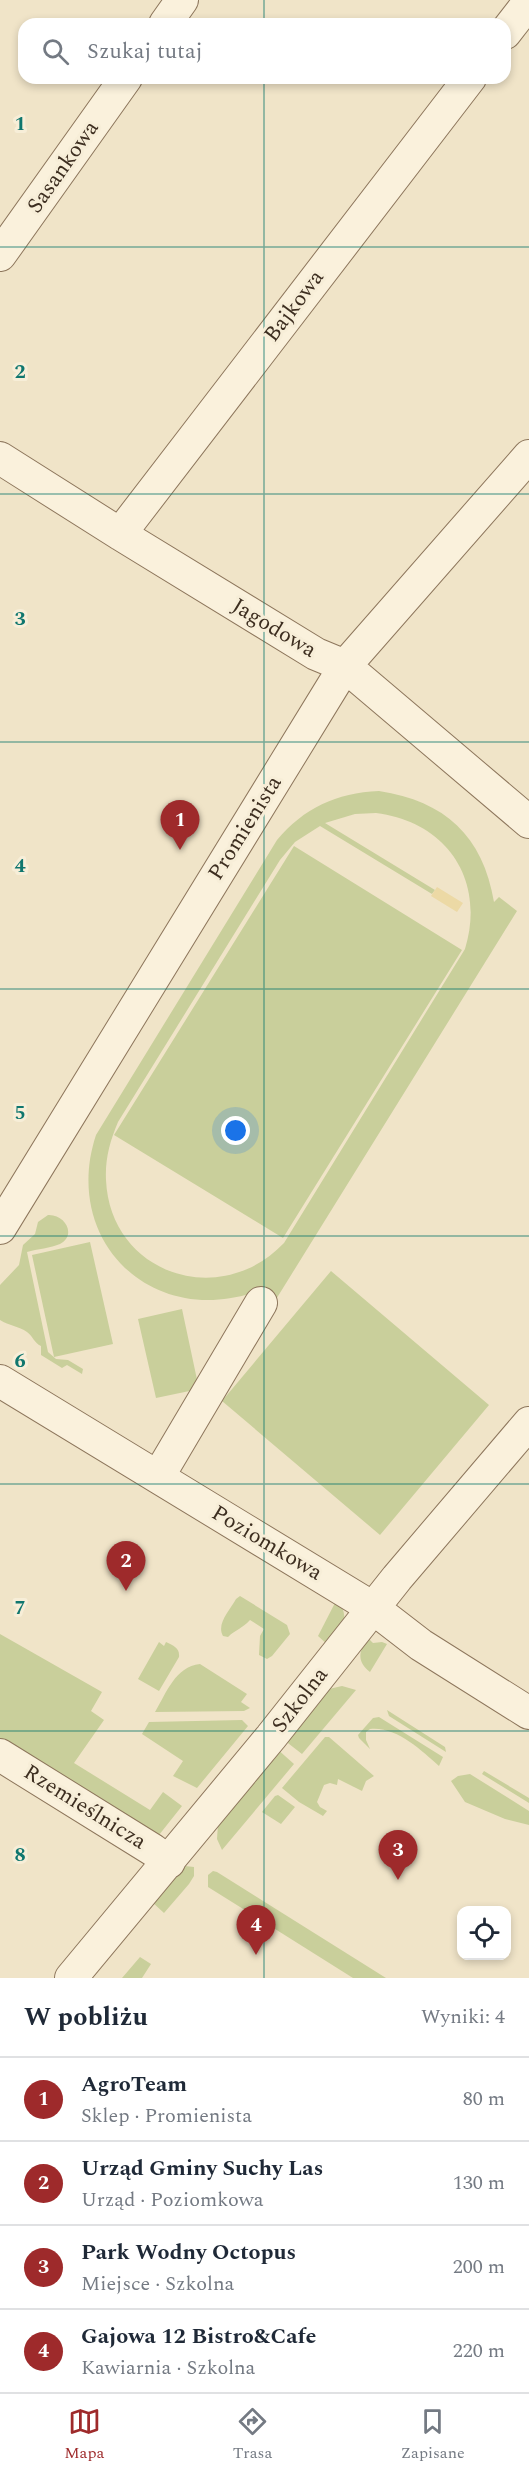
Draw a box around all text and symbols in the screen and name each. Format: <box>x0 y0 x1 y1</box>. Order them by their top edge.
search box <box>18 18 511 84</box>
icon: search <box>39 35 72 68</box>
text: Szukaj tutaj <box>87 35 203 68</box>
text: 1 <box>14 109 26 139</box>
street label: Sasankowa <box>19 114 107 220</box>
street label: Bajkowa <box>256 263 332 349</box>
text: 2 <box>14 357 26 387</box>
street label: Jagodowa <box>225 590 323 666</box>
text: 3 <box>14 604 26 634</box>
street label: Promienista <box>200 769 290 887</box>
pin: 1 <box>160 800 200 850</box>
text: 4 <box>14 851 26 881</box>
text: 5 <box>14 1098 26 1128</box>
your location <box>221 1116 250 1145</box>
text: 6 <box>14 1346 26 1376</box>
street label: Poziomkowa <box>205 1497 329 1589</box>
pin: 2 <box>106 1542 146 1591</box>
text: 7 <box>14 1593 26 1623</box>
street label: Szkolna <box>264 1660 337 1740</box>
street label: Rzemieślnicza <box>17 1756 153 1858</box>
pin: 3 <box>378 1830 418 1880</box>
text: 8 <box>14 1840 26 1870</box>
pin: 4 <box>236 1906 276 1955</box>
map controls <box>457 1906 511 1960</box>
button: locate <box>457 1906 511 1960</box>
text: W pobliżu <box>24 1997 148 2037</box>
text: Wyniki: 4 <box>421 2002 505 2032</box>
text: AgroTeam <box>81 2068 187 2101</box>
text: 1 <box>38 2084 49 2114</box>
text: 80 m <box>463 2084 505 2114</box>
text: Sklep · Promienista <box>81 2101 252 2131</box>
text: Urząd Gminy Suchy Las <box>81 2152 323 2185</box>
text: 2 <box>38 2168 49 2198</box>
text: 130 m <box>453 2168 505 2198</box>
text: Urząd · Poziomkowa <box>81 2185 264 2215</box>
text: Park Wodny Octopus <box>81 2236 296 2269</box>
text: 3 <box>38 2252 49 2282</box>
text: 200 m <box>453 2252 505 2282</box>
text: Miejsce · Szkolna <box>81 2269 234 2299</box>
text: Gajowa 12 Bistro&Cafe <box>81 2320 316 2353</box>
text: 4 <box>38 2336 49 2366</box>
text: 220 m <box>453 2336 505 2366</box>
text: Kawiarnia · Szkolna <box>81 2353 255 2383</box>
tab: Mapa <box>64 2405 104 2465</box>
tab: Trasa <box>233 2405 272 2465</box>
tab: Zapisane <box>401 2405 465 2465</box>

